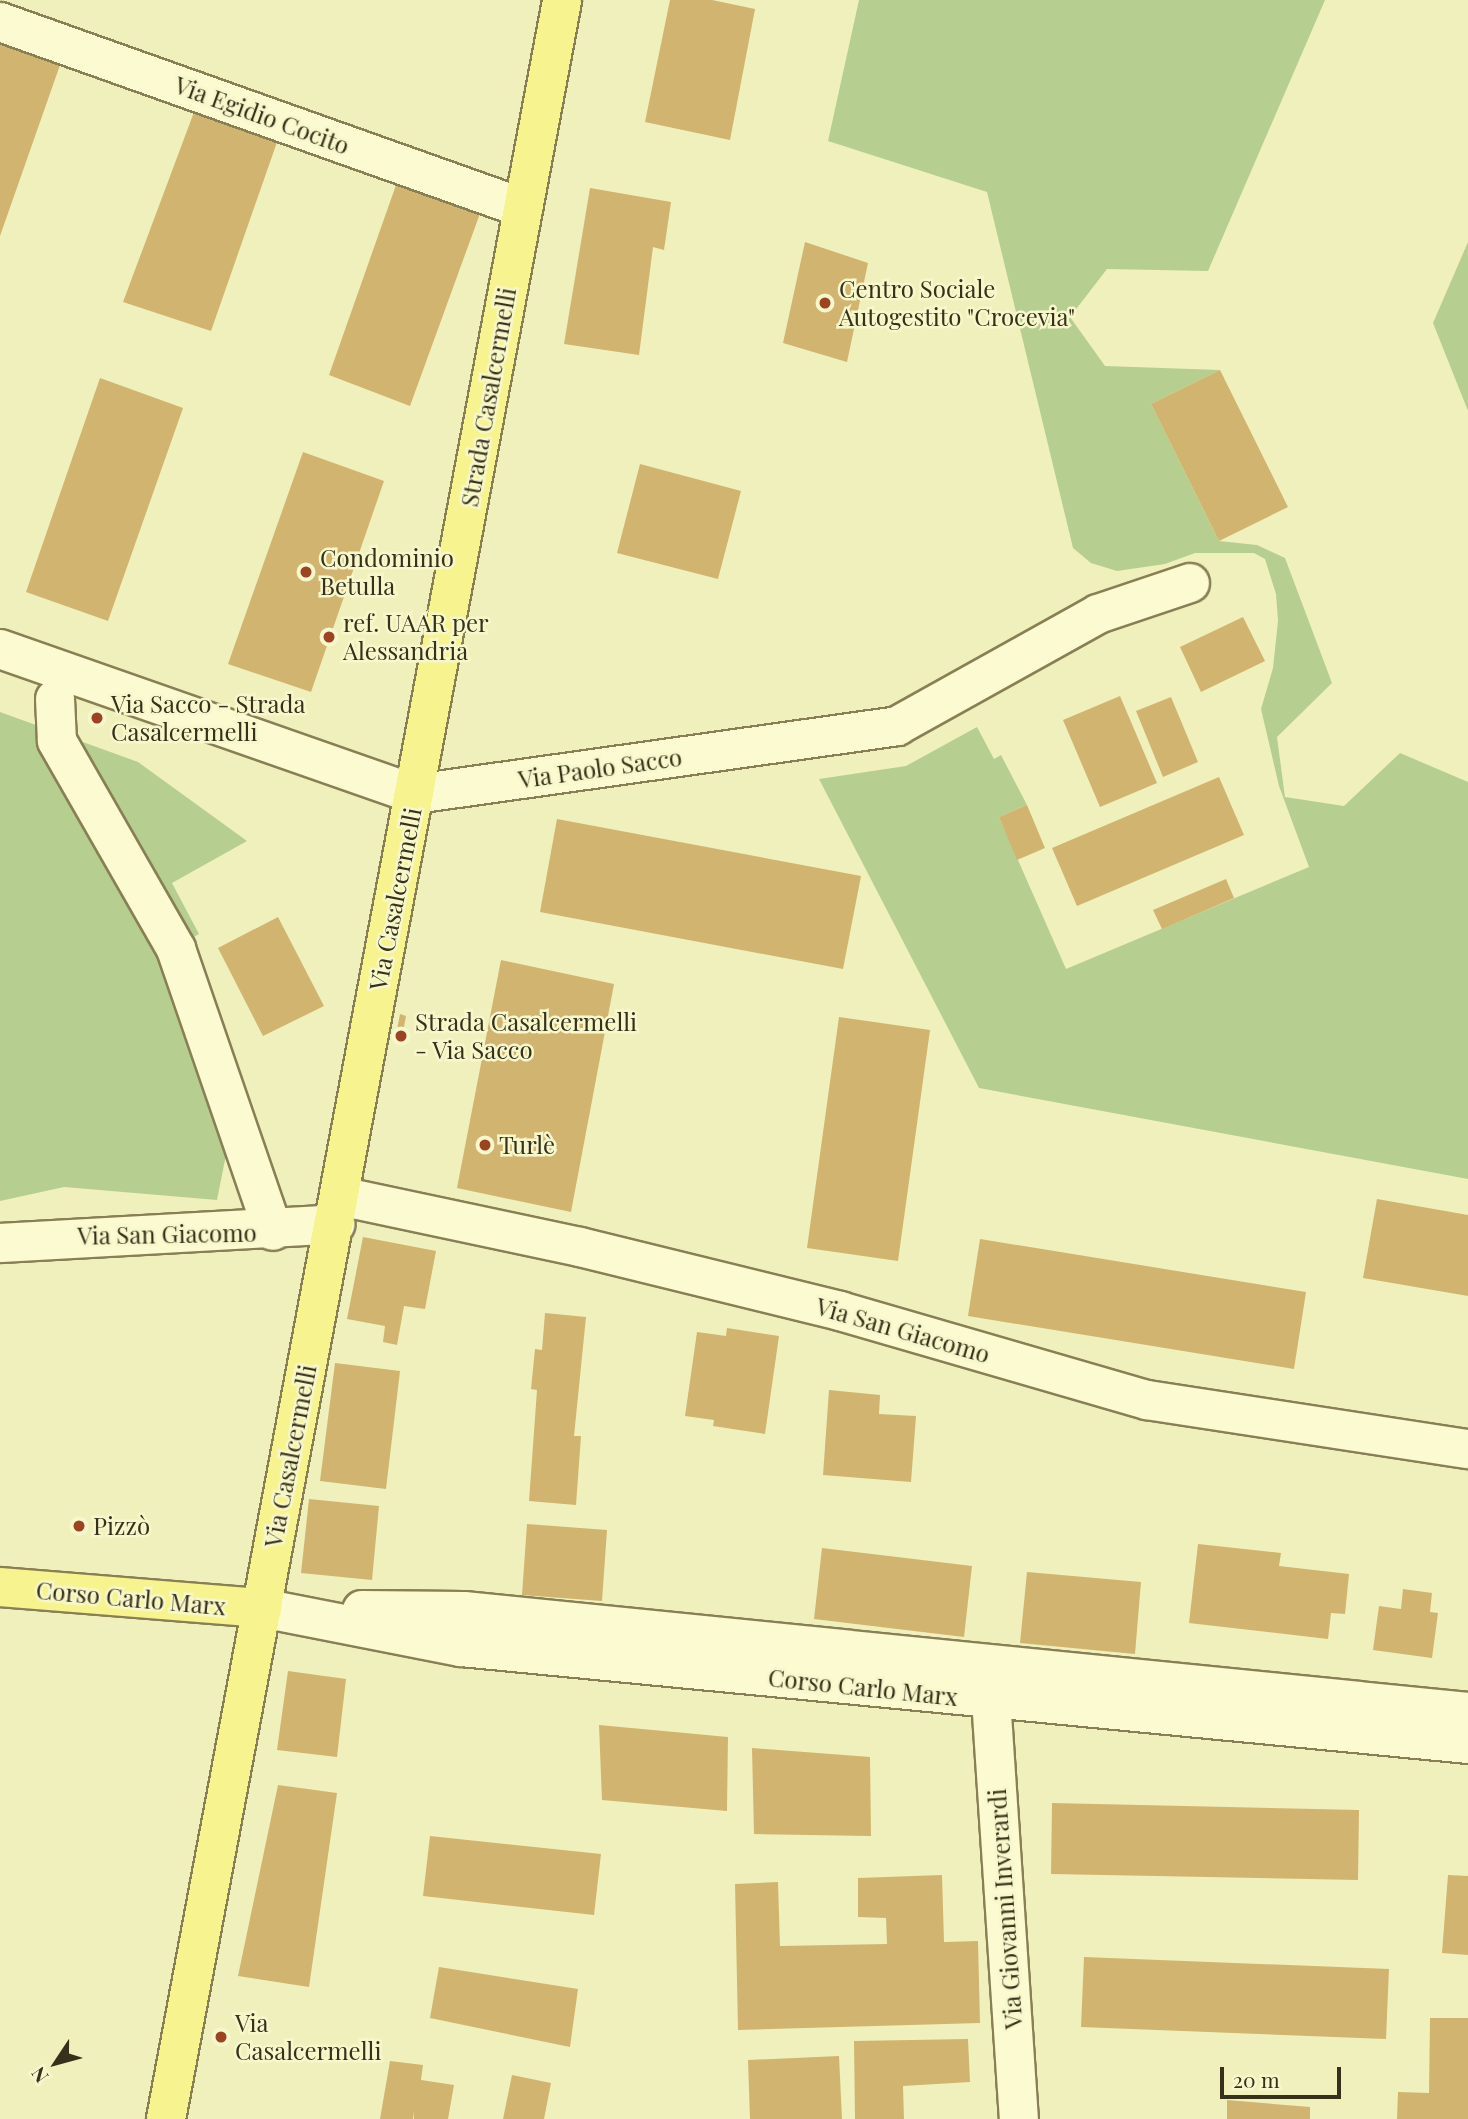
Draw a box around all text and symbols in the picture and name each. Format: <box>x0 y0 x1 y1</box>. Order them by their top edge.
street label: Via Egidio Cocito <box>171 70 353 160</box>
place label: Centro Sociale Autogestito "Crocevia" <box>839 275 1075 331</box>
street label: Strada Casalcermelli <box>455 285 521 509</box>
marker: Centro Sociale Autogestito "Crocevia" <box>817 295 833 311</box>
place label: Condominio Betulla <box>320 544 454 600</box>
marker: Condominio Betulla <box>298 564 314 580</box>
place label: ref. UAAR per Alessandria <box>343 609 489 665</box>
marker: ref. UAAR per Alessandria <box>321 629 337 645</box>
place label: Via Sacco - Strada Casalcermelli <box>111 690 306 746</box>
marker: Via Sacco - Strada Casalcermelli <box>89 710 105 726</box>
street label: Via Paolo Sacco <box>516 742 684 794</box>
street label: Via Casalcermelli <box>363 805 427 993</box>
place label: Strada Casalcermelli - Via Sacco <box>415 1008 637 1064</box>
marker: Strada Casalcermelli - Via Sacco <box>393 1028 409 1044</box>
place label: Turlè <box>499 1131 555 1159</box>
marker: Turlè <box>477 1137 493 1153</box>
street label: Via San Giacomo <box>77 1218 257 1250</box>
street label: Via San Giacomo <box>813 1291 993 1369</box>
street label: Via Casalcermelli <box>258 1362 322 1550</box>
place label: Pizzò <box>93 1512 150 1540</box>
marker: Pizzò <box>71 1518 87 1534</box>
street label: Corso Carlo Marx <box>35 1575 227 1621</box>
street label: Corso Carlo Marx <box>767 1663 959 1711</box>
street label: Via Giovanni Inverardi <box>982 1788 1028 2030</box>
place label: Via Casalcermelli <box>235 2009 381 2065</box>
north arrow <box>21 2028 91 2098</box>
marker: Via Casalcermelli <box>213 2029 229 2045</box>
scale bar <box>1223 2052 1344 2096</box>
text: N <box>24 2062 54 2089</box>
text: 20 m <box>1233 2065 1280 2093</box>

